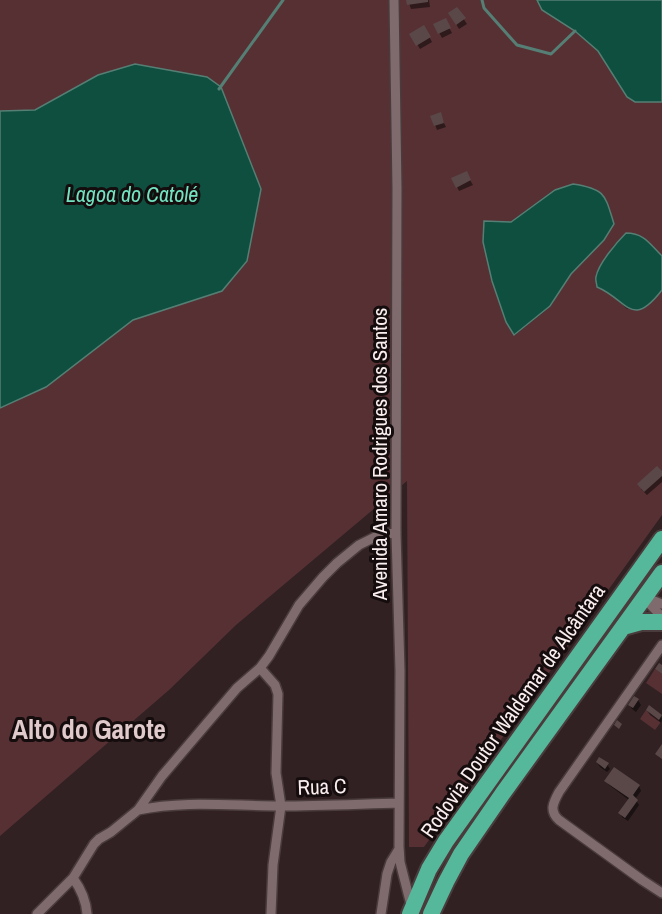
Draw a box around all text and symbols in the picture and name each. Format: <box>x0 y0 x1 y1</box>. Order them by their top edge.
water label: Lagoa do Catolé <box>66 179 198 209</box>
street label: Avenida Amaro Rodrigues dos Santos <box>365 308 394 601</box>
street label: Rodovia Doutor Waldemar de Alcântara <box>414 578 612 843</box>
district label: Alto do Garote <box>12 711 166 747</box>
street label: Rua C <box>297 771 347 802</box>

